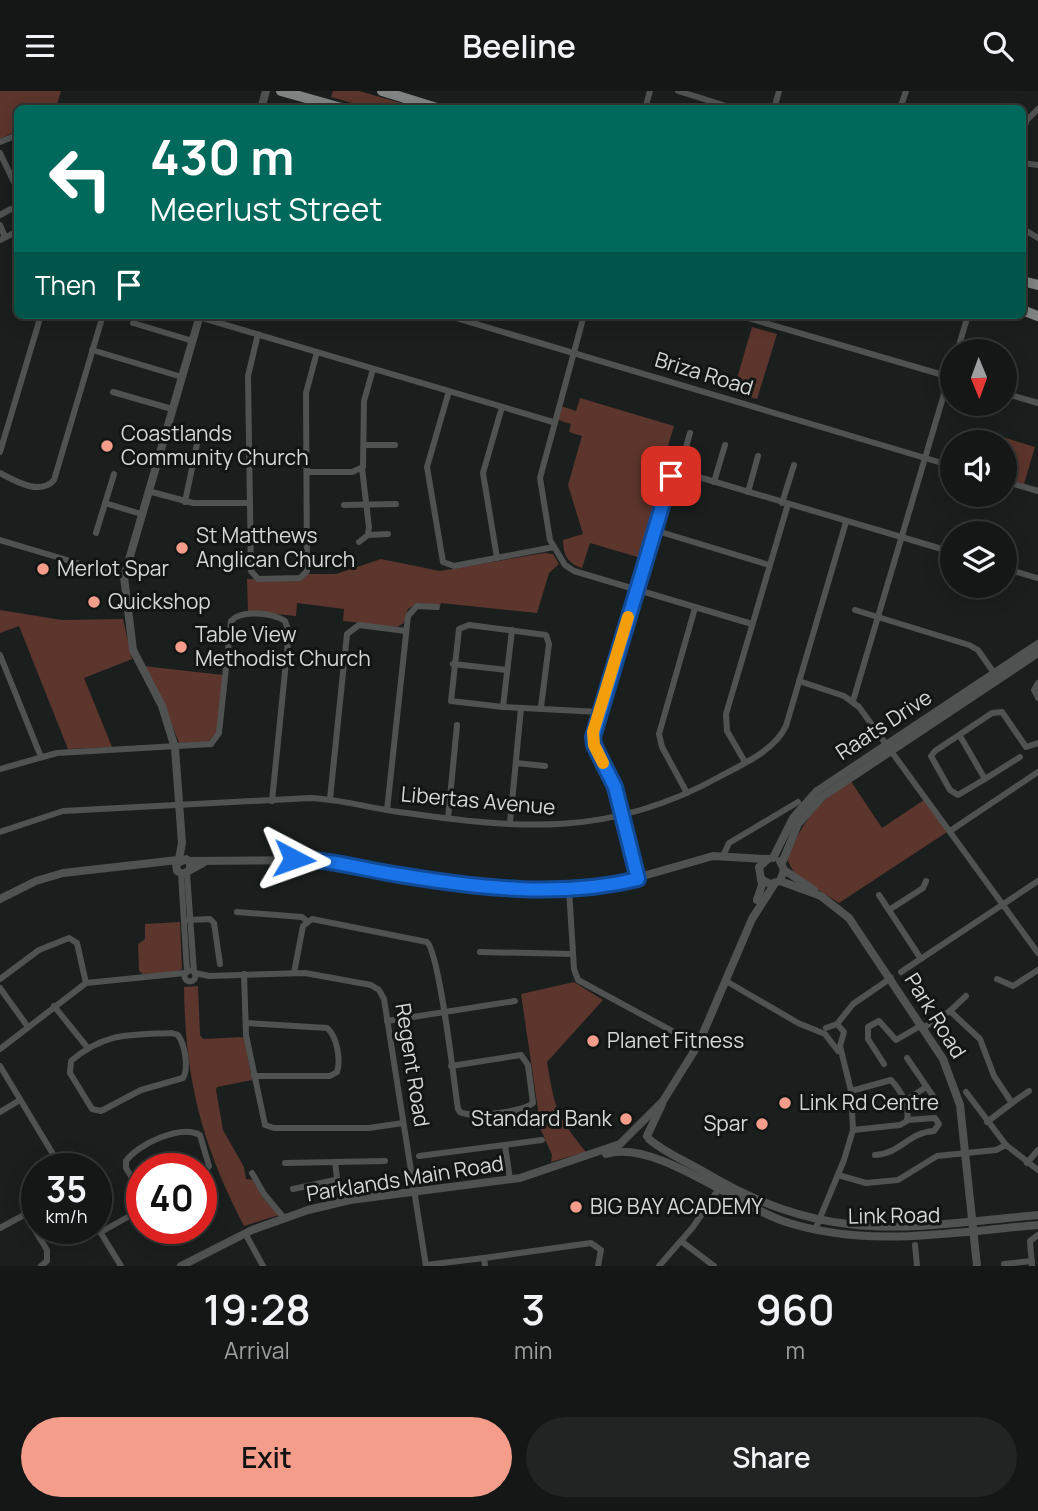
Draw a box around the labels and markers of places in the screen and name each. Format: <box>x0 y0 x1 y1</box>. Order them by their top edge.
place label: Coastlands Community Church <box>121 419 309 471</box>
marker: Coastlands Community Church <box>99 438 115 454</box>
pin <box>641 446 701 506</box>
place label: St Matthews Anglican Church <box>196 521 355 573</box>
marker: St Matthews Anglican Church <box>174 540 190 556</box>
place label: Merlot Spar <box>57 554 169 582</box>
marker: Merlot Spar <box>35 561 51 577</box>
place label: Quickshop <box>108 587 211 615</box>
marker: Quickshop <box>86 594 102 610</box>
place label: Table View Methodist Church <box>195 620 371 672</box>
marker: Table View Methodist Church <box>173 639 189 655</box>
place label: Planet Fitness <box>607 1026 744 1054</box>
marker: Planet Fitness <box>585 1033 601 1049</box>
place label: Link Rd Centre <box>799 1088 939 1116</box>
marker: Link Rd Centre <box>777 1095 793 1111</box>
place label: Standard Bank <box>471 1104 613 1132</box>
place label: Spar <box>703 1109 748 1137</box>
marker: Standard Bank <box>618 1111 634 1127</box>
marker: Spar <box>754 1116 770 1132</box>
place label: BIG BAY ACADEMY <box>590 1192 763 1220</box>
marker: BIG BAY ACADEMY <box>568 1199 584 1215</box>

